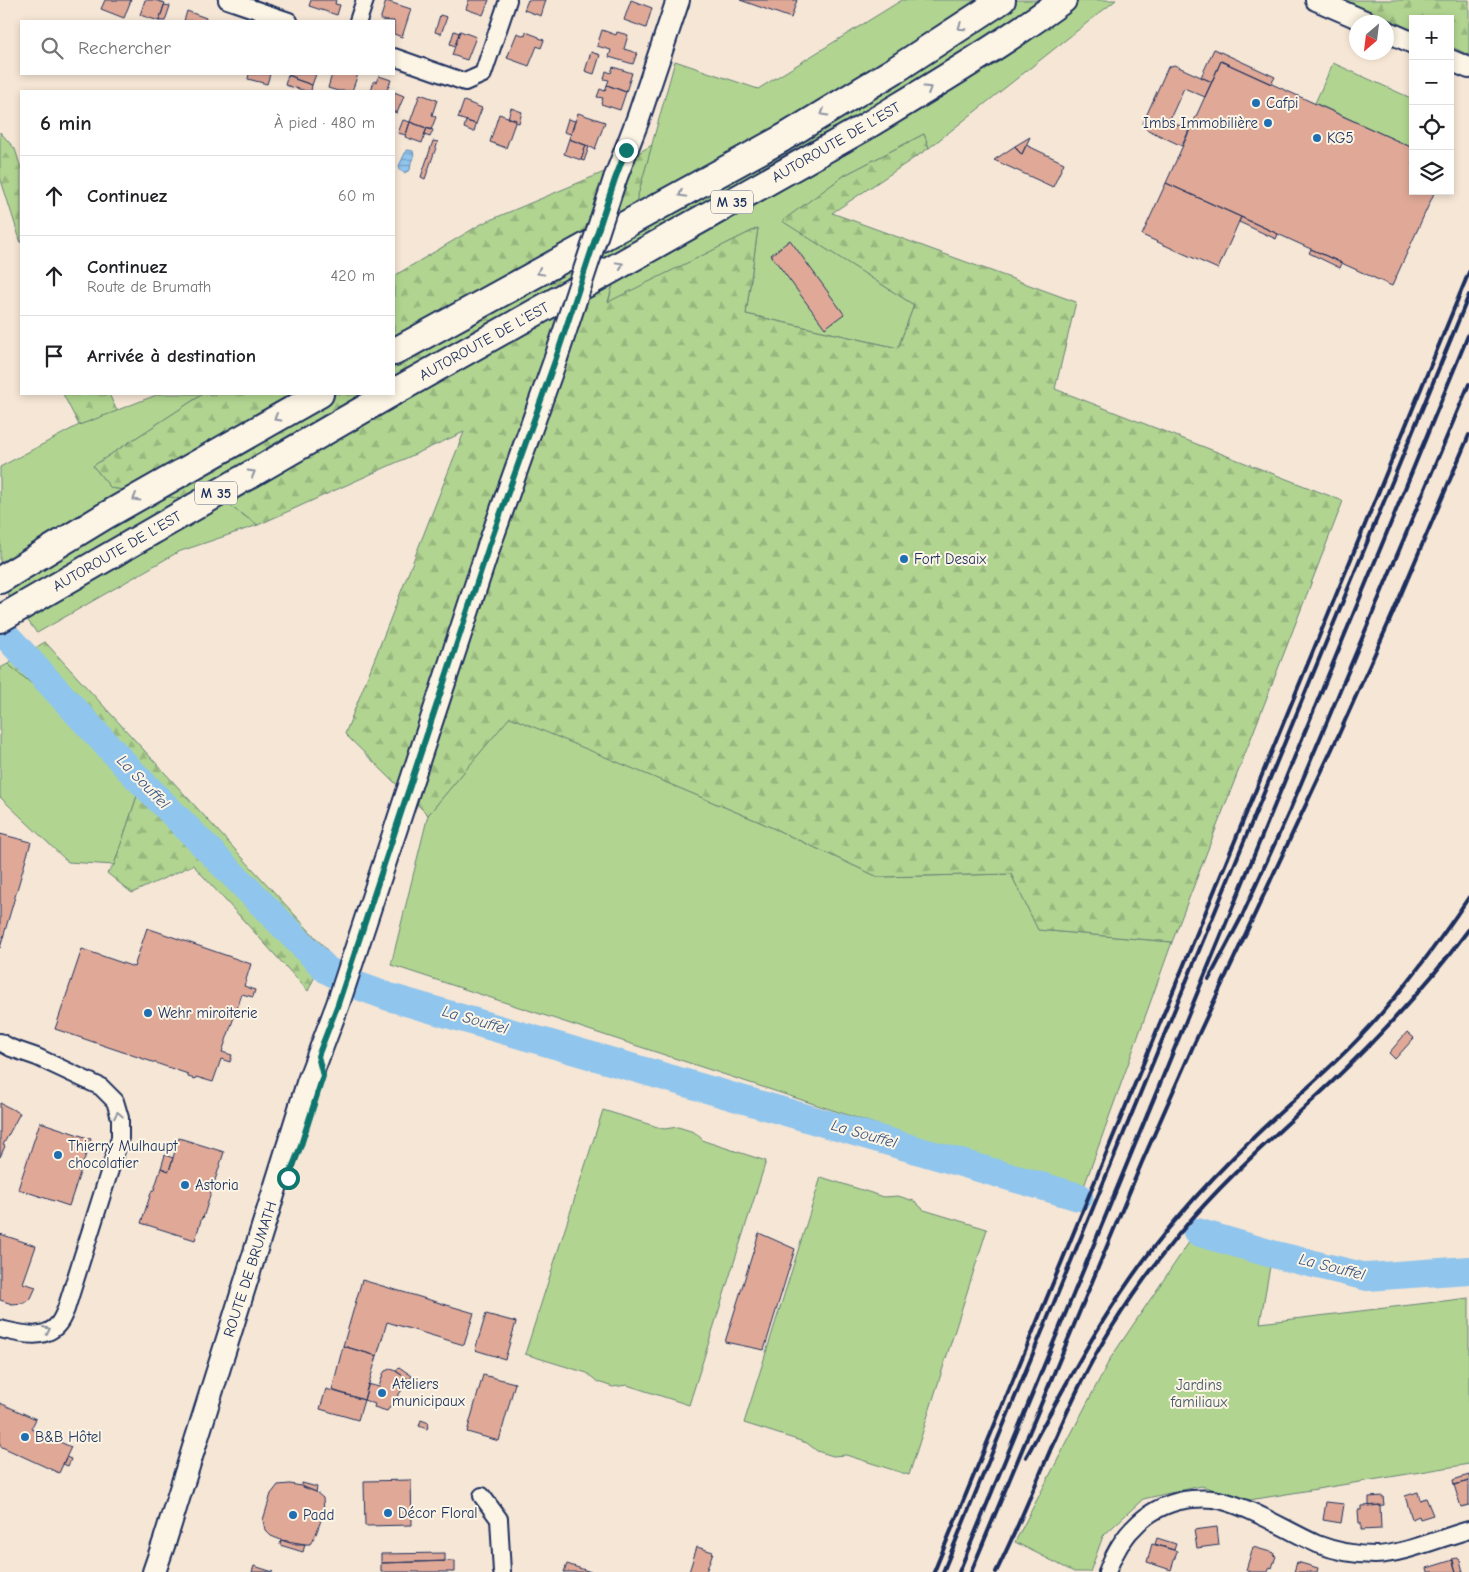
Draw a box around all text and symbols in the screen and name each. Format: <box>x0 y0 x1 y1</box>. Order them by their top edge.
north arrow <box>1349 15 1394 60</box>
map controls <box>1409 15 1454 195</box>
button: + <box>1409 15 1454 60</box>
search box <box>20 20 395 75</box>
one-way arrow <box>958 21 967 30</box>
icon: search <box>38 34 66 62</box>
text: Rechercher <box>78 37 171 59</box>
button: − <box>1409 60 1454 105</box>
one-way arrow <box>922 86 931 95</box>
place label: Cafpi <box>1266 94 1299 112</box>
marker: Cafpi <box>1250 97 1262 109</box>
street label: AUTOROUTE DE L’EST <box>769 98 904 186</box>
button: locate <box>1409 105 1454 150</box>
one-way arrow <box>820 107 829 117</box>
text: 6 min <box>40 111 92 135</box>
text: À pied · 480 m <box>274 114 375 132</box>
place label: Imbs Immobilière <box>1143 114 1258 132</box>
marker: Imbs Immobilière <box>1262 117 1274 129</box>
place label: KG5 <box>1327 129 1354 147</box>
marker: KG5 <box>1311 132 1323 144</box>
route end <box>615 139 638 162</box>
button: layers <box>1409 150 1454 195</box>
icon: ahead <box>40 182 68 210</box>
text: Continuez <box>87 185 167 207</box>
text: 60 m <box>338 187 375 205</box>
one-way arrow <box>679 187 688 197</box>
road number: M 35 <box>711 190 753 213</box>
text: Continuez <box>87 256 167 278</box>
one-way arrow <box>614 261 623 271</box>
icon: ahead <box>40 262 68 290</box>
one-way arrow <box>536 265 545 275</box>
text: 420 m <box>331 267 375 285</box>
text: Route de Brumath <box>87 278 211 296</box>
street label: AUTOROUTE DE L’EST <box>416 298 552 384</box>
icon: arrive <box>40 342 68 370</box>
text: Arrivée à destination <box>87 345 256 367</box>
one-way arrow <box>274 411 283 421</box>
one-way arrow <box>247 469 256 479</box>
road number: M 35 <box>195 482 237 504</box>
one-way arrow <box>133 492 142 502</box>
street label: AUTOROUTE DE L’EST <box>50 507 185 595</box>
place label: Fort Desaix <box>914 550 987 568</box>
marker: Fort Desaix <box>898 553 910 565</box>
water label: La Souffel <box>113 751 173 813</box>
water label: La Souffel <box>440 1002 510 1038</box>
place label: Wehr miroiterie <box>158 1004 258 1022</box>
marker: Wehr miroiterie <box>142 1007 154 1019</box>
one-way arrow <box>114 1111 124 1120</box>
water label: La Souffel <box>829 1116 899 1152</box>
place label: Thierry Mulhaupt chocolatier <box>68 1137 178 1172</box>
marker: Thierry Mulhaupt chocolatier <box>52 1149 64 1161</box>
route start <box>277 1167 300 1190</box>
place label: Astoria <box>195 1176 239 1194</box>
marker: Astoria <box>179 1179 191 1191</box>
street label: ROUTE DE BRUMATH <box>220 1199 280 1339</box>
water label: La Souffel <box>1297 1250 1367 1284</box>
one-way arrow <box>42 1326 51 1337</box>
place label: Ateliers municipaux <box>392 1375 466 1410</box>
park label: Jardins familiaux <box>1170 1376 1228 1411</box>
marker: Ateliers municipaux <box>376 1387 388 1399</box>
place label: B&B Hôtel <box>35 1428 102 1446</box>
marker: B&B Hôtel <box>19 1431 31 1443</box>
place label: Décor Floral <box>398 1504 478 1522</box>
place label: Padd <box>303 1506 334 1524</box>
marker: Décor Floral <box>382 1507 394 1519</box>
marker: Padd <box>287 1509 299 1521</box>

